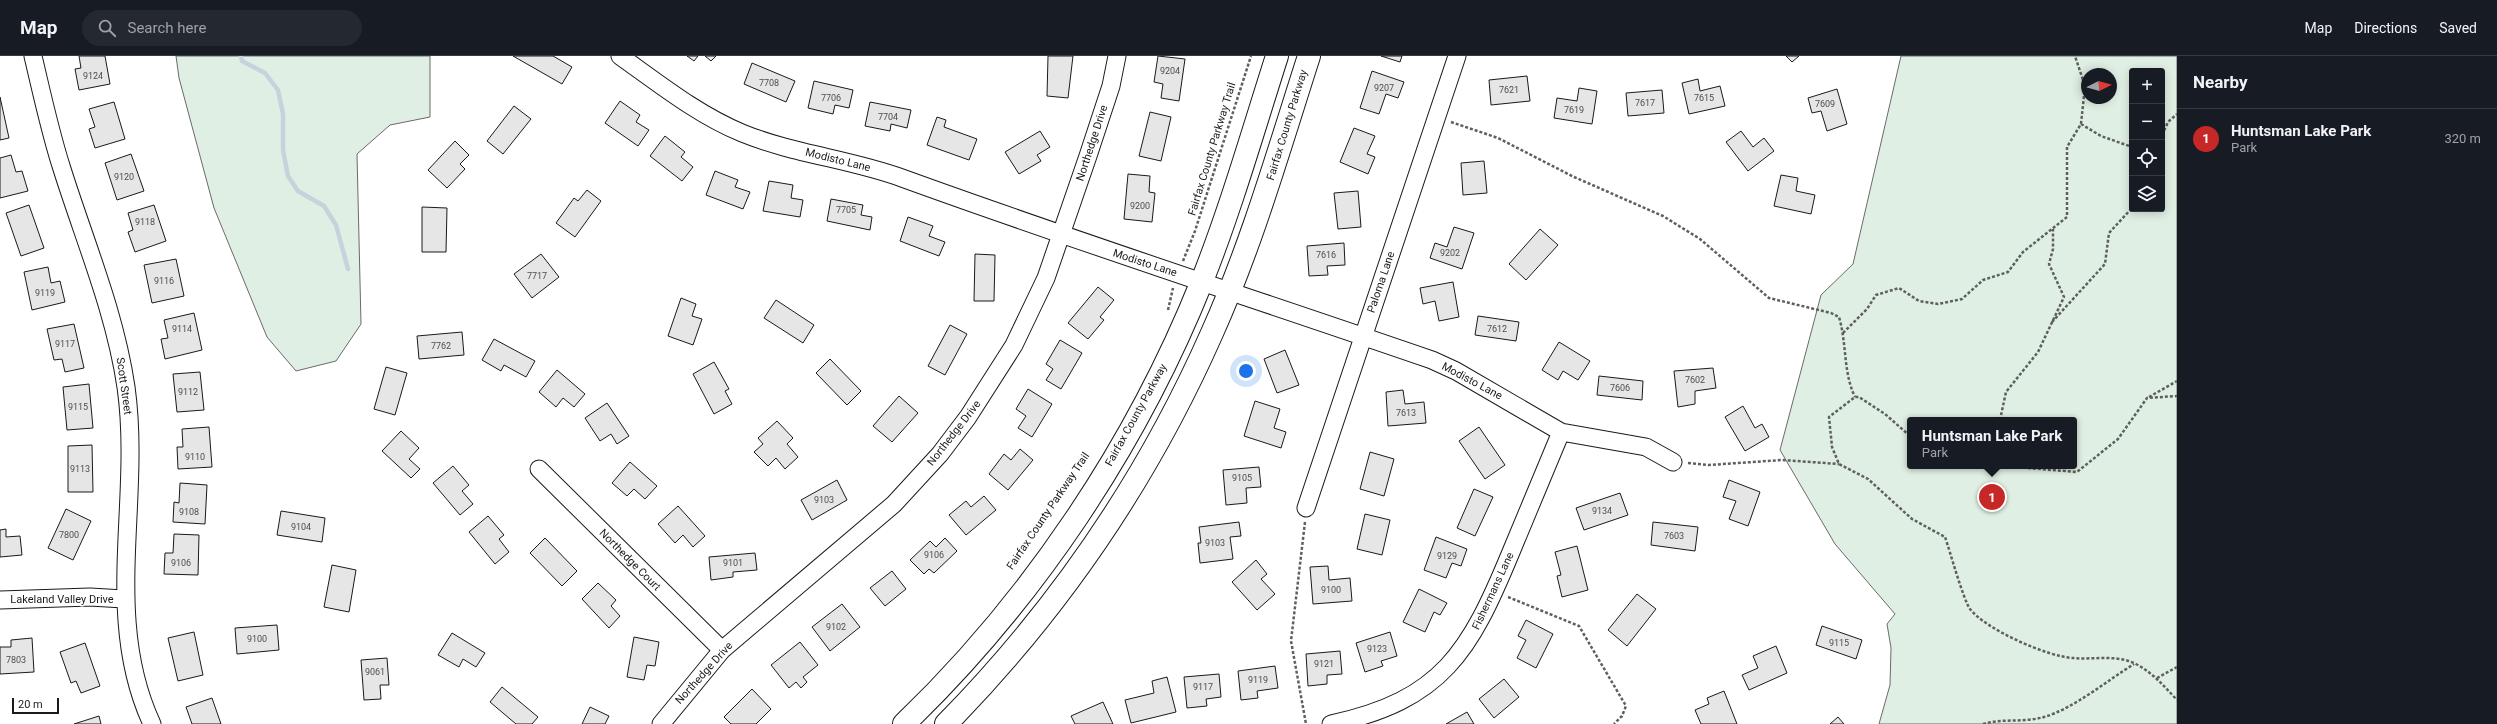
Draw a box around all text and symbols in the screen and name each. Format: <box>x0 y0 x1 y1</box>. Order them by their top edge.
search box <box>82 10 362 46</box>
text: Map <box>20 16 58 39</box>
icon: search <box>96 17 118 39</box>
text: Search here <box>128 19 206 37</box>
text: Map <box>2305 20 2332 36</box>
text: Directions <box>2354 20 2417 36</box>
text: Saved <box>2439 20 2477 36</box>
house number: 9204 <box>1160 66 1180 76</box>
street label: Fairfax County Parkway <box>1264 67 1310 182</box>
north arrow <box>2081 68 2117 104</box>
map controls <box>2129 68 2165 212</box>
button: + <box>2129 68 2165 104</box>
house number: 9124 <box>83 71 103 81</box>
text: Nearby <box>2193 72 2248 92</box>
house number: 7708 <box>759 78 779 88</box>
street label: Fairfax County Parkway Trail <box>1186 81 1238 217</box>
house number: 9207 <box>1374 83 1394 93</box>
house number: 7621 <box>1499 85 1519 95</box>
house number: 7706 <box>821 93 841 103</box>
house number: 7615 <box>1694 93 1714 103</box>
house number: 7617 <box>1635 98 1655 108</box>
house number: 7609 <box>1815 99 1835 109</box>
street label: Northedge Drive <box>1074 103 1110 183</box>
button: − <box>2129 104 2165 140</box>
house number: 7619 <box>1564 105 1584 115</box>
house number: 7704 <box>878 112 898 122</box>
text: Huntsman Lake Park <box>2231 122 2371 140</box>
text: 1 <box>2202 131 2210 146</box>
text: 320 m <box>2444 131 2481 146</box>
button: locate <box>2129 140 2165 176</box>
text: Park <box>2231 140 2257 155</box>
street label: Modisto Lane <box>804 146 872 174</box>
house number: 9120 <box>114 172 134 182</box>
button: layers <box>2129 176 2165 212</box>
house number: 9200 <box>1130 201 1150 211</box>
house number: 7705 <box>836 205 856 215</box>
house number: 9118 <box>135 217 155 227</box>
street label: Modisto Lane <box>1111 247 1179 280</box>
house number: 9202 <box>1440 248 1460 258</box>
street label: Paloma Lane <box>1364 249 1398 314</box>
house number: 7616 <box>1316 250 1336 260</box>
house number: 7717 <box>527 271 547 281</box>
house number: 9116 <box>154 276 174 286</box>
house number: 9119 <box>35 288 55 298</box>
house number: 9114 <box>172 324 192 334</box>
house number: 7612 <box>1487 324 1507 334</box>
house number: 9117 <box>55 339 75 349</box>
house number: 7762 <box>431 341 451 351</box>
street label: Scott Street <box>114 357 134 416</box>
street label: Modisto Lane <box>1439 360 1505 402</box>
street label: Fairfax County Parkway <box>1102 361 1170 468</box>
your location <box>1236 361 1256 381</box>
house number: 7602 <box>1685 375 1705 385</box>
house number: 7606 <box>1610 383 1630 393</box>
house number: 9112 <box>178 387 198 397</box>
street label: Northedge Drive <box>924 398 984 468</box>
house number: 9115 <box>68 402 88 412</box>
house number: 7613 <box>1396 408 1416 418</box>
popup <box>1907 417 2077 469</box>
text: Huntsman Lake Park <box>1922 427 2062 445</box>
text: Park <box>1922 445 1948 460</box>
street label: Fairfax County Parkway Trail <box>1004 450 1092 572</box>
house number: 9110 <box>185 452 205 462</box>
house number: 9113 <box>70 464 90 474</box>
house number: 9105 <box>1232 473 1252 483</box>
pin: 1 <box>1979 482 2005 512</box>
house number: 9103 <box>814 495 834 505</box>
house number: 9134 <box>1592 506 1612 516</box>
house number: 9108 <box>179 507 199 517</box>
house number: 9104 <box>291 522 311 532</box>
street label: Northedge Court <box>597 527 664 594</box>
house number: 7800 <box>59 530 79 540</box>
house number: 7603 <box>1664 531 1684 541</box>
house number: 9103 <box>1205 538 1225 548</box>
house number: 9106 <box>924 550 944 560</box>
street label: Fishermans Lane <box>1469 550 1517 632</box>
house number: 9129 <box>1437 551 1457 561</box>
house number: 9106 <box>171 558 191 568</box>
house number: 9101 <box>723 558 743 568</box>
house number: 9100 <box>1321 585 1341 595</box>
street label: Lakeland Valley Drive <box>10 593 114 606</box>
house number: 9102 <box>826 622 846 632</box>
house number: 9100 <box>247 634 267 644</box>
house number: 9115 <box>1829 638 1849 648</box>
street label: Northedge Drive <box>673 639 735 707</box>
house number: 9123 <box>1367 644 1387 654</box>
house number: 7803 <box>6 655 26 665</box>
house number: 9121 <box>1314 659 1334 669</box>
house number: 9061 <box>365 667 385 677</box>
house number: 9119 <box>1248 675 1268 685</box>
house number: 9117 <box>1193 682 1213 692</box>
scale bar <box>12 696 59 715</box>
text: 20 m <box>18 698 43 711</box>

